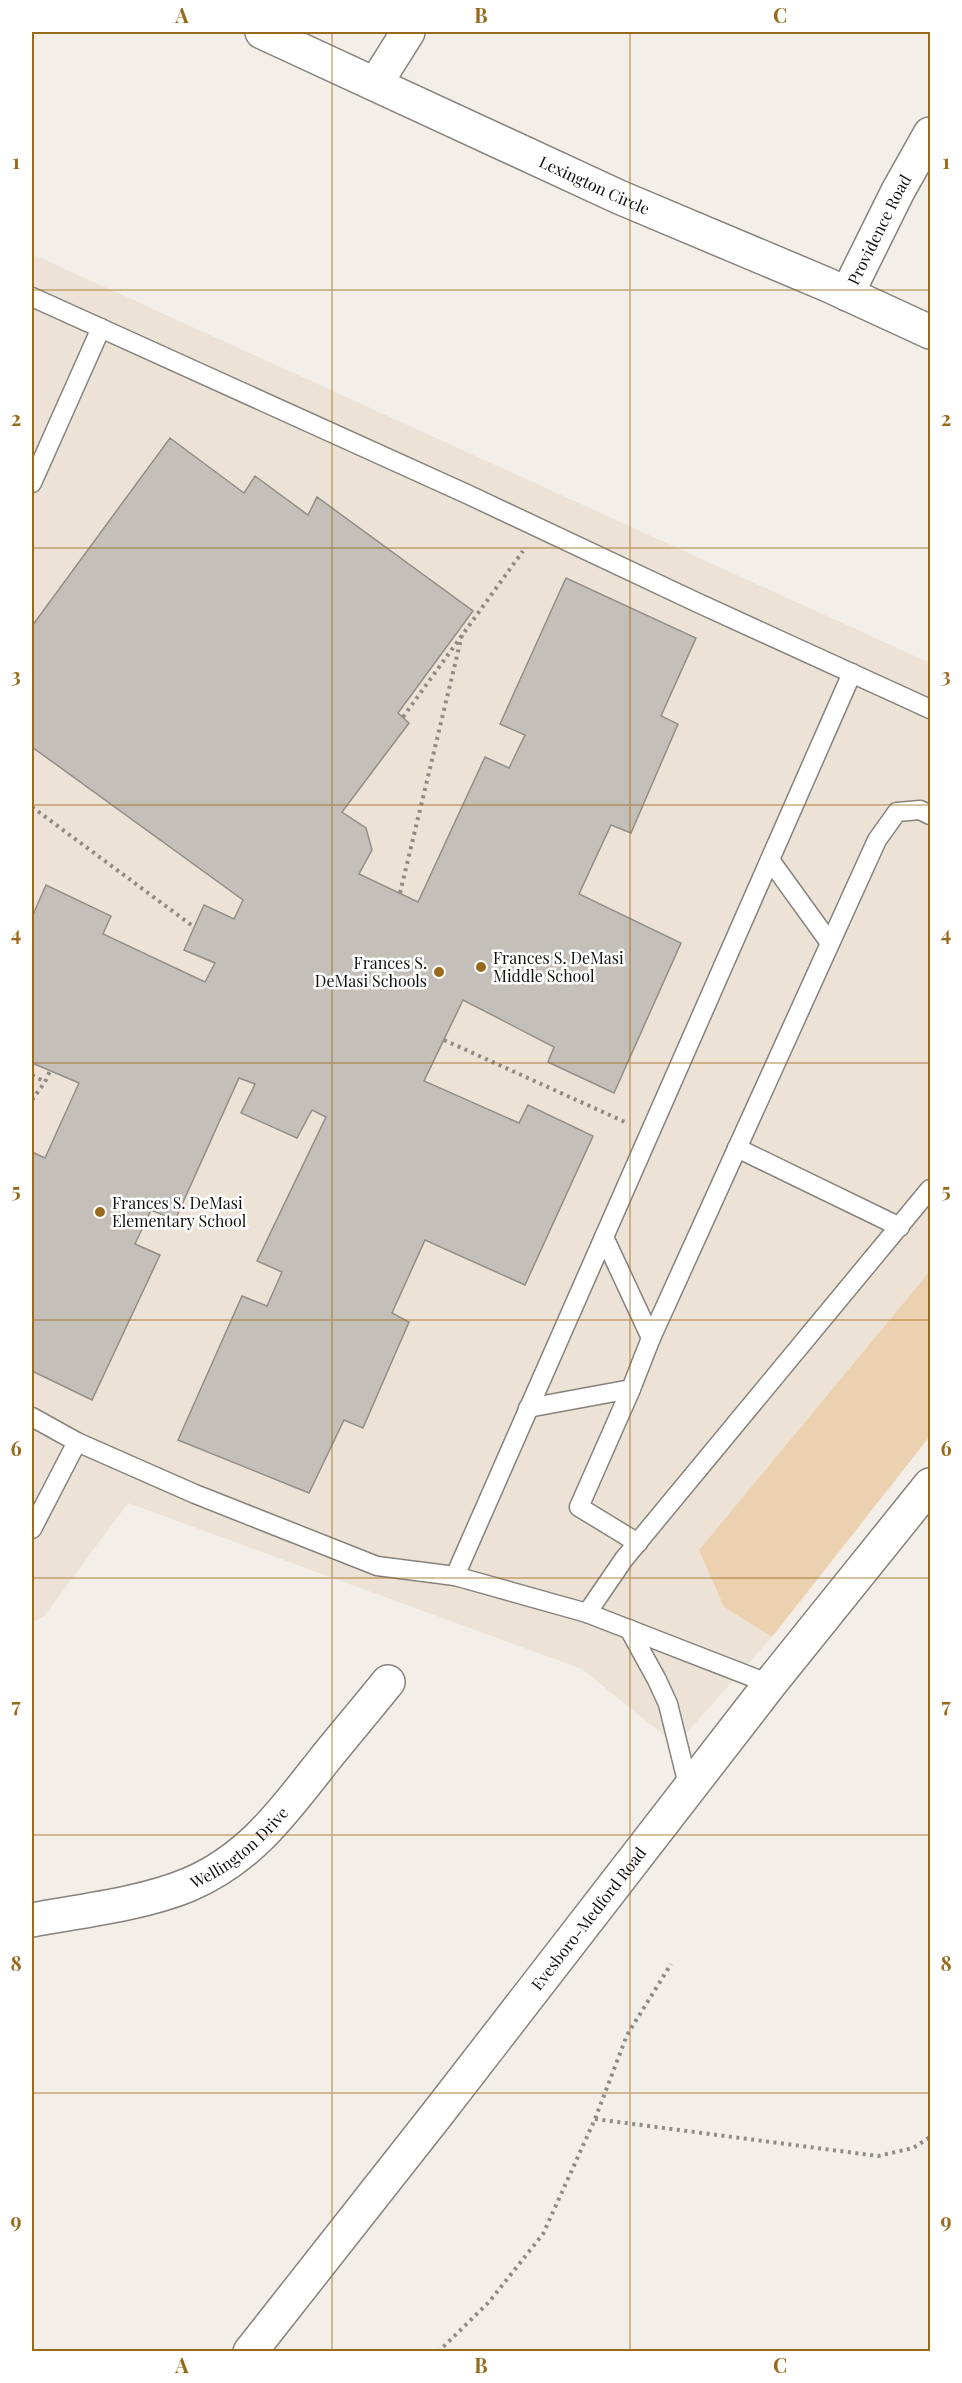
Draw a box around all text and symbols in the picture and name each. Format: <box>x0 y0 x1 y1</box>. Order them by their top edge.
text: A <box>174 1 189 28</box>
text: B <box>474 1 488 28</box>
text: C <box>773 1 787 28</box>
text: 1 <box>12 147 20 174</box>
text: 1 <box>942 147 950 174</box>
street label: Lexington Circle <box>536 151 653 219</box>
street label: Providence Road <box>842 170 915 288</box>
text: 2 <box>11 404 21 431</box>
text: 2 <box>941 404 951 431</box>
text: 3 <box>11 661 21 688</box>
text: 3 <box>941 661 951 688</box>
text: 4 <box>11 919 21 946</box>
text: 4 <box>941 919 951 946</box>
place label: Frances S. DeMasi Middle School <box>493 947 624 986</box>
place label: Frances S. DeMasi Schools <box>315 952 427 991</box>
marker: Frances S. DeMasi Middle School <box>474 960 488 974</box>
marker: Frances S. DeMasi Schools <box>432 965 446 979</box>
text: 5 <box>11 1176 21 1203</box>
text: 5 <box>941 1176 951 1203</box>
place label: Frances S. DeMasi Elementary School <box>112 1192 247 1231</box>
marker: Frances S. DeMasi Elementary School <box>93 1205 107 1219</box>
text: 6 <box>10 1434 22 1461</box>
text: 6 <box>940 1434 952 1461</box>
text: 7 <box>11 1691 21 1718</box>
text: 7 <box>941 1691 951 1718</box>
street label: Wellington Drive <box>186 1802 292 1893</box>
street label: Evesboro-Medford Road <box>526 1842 650 1994</box>
text: 8 <box>10 1949 22 1976</box>
text: 8 <box>940 1949 952 1976</box>
text: 9 <box>10 2206 22 2233</box>
text: 9 <box>940 2206 952 2233</box>
text: A <box>174 2351 189 2378</box>
text: B <box>474 2351 488 2378</box>
text: C <box>773 2351 787 2378</box>

